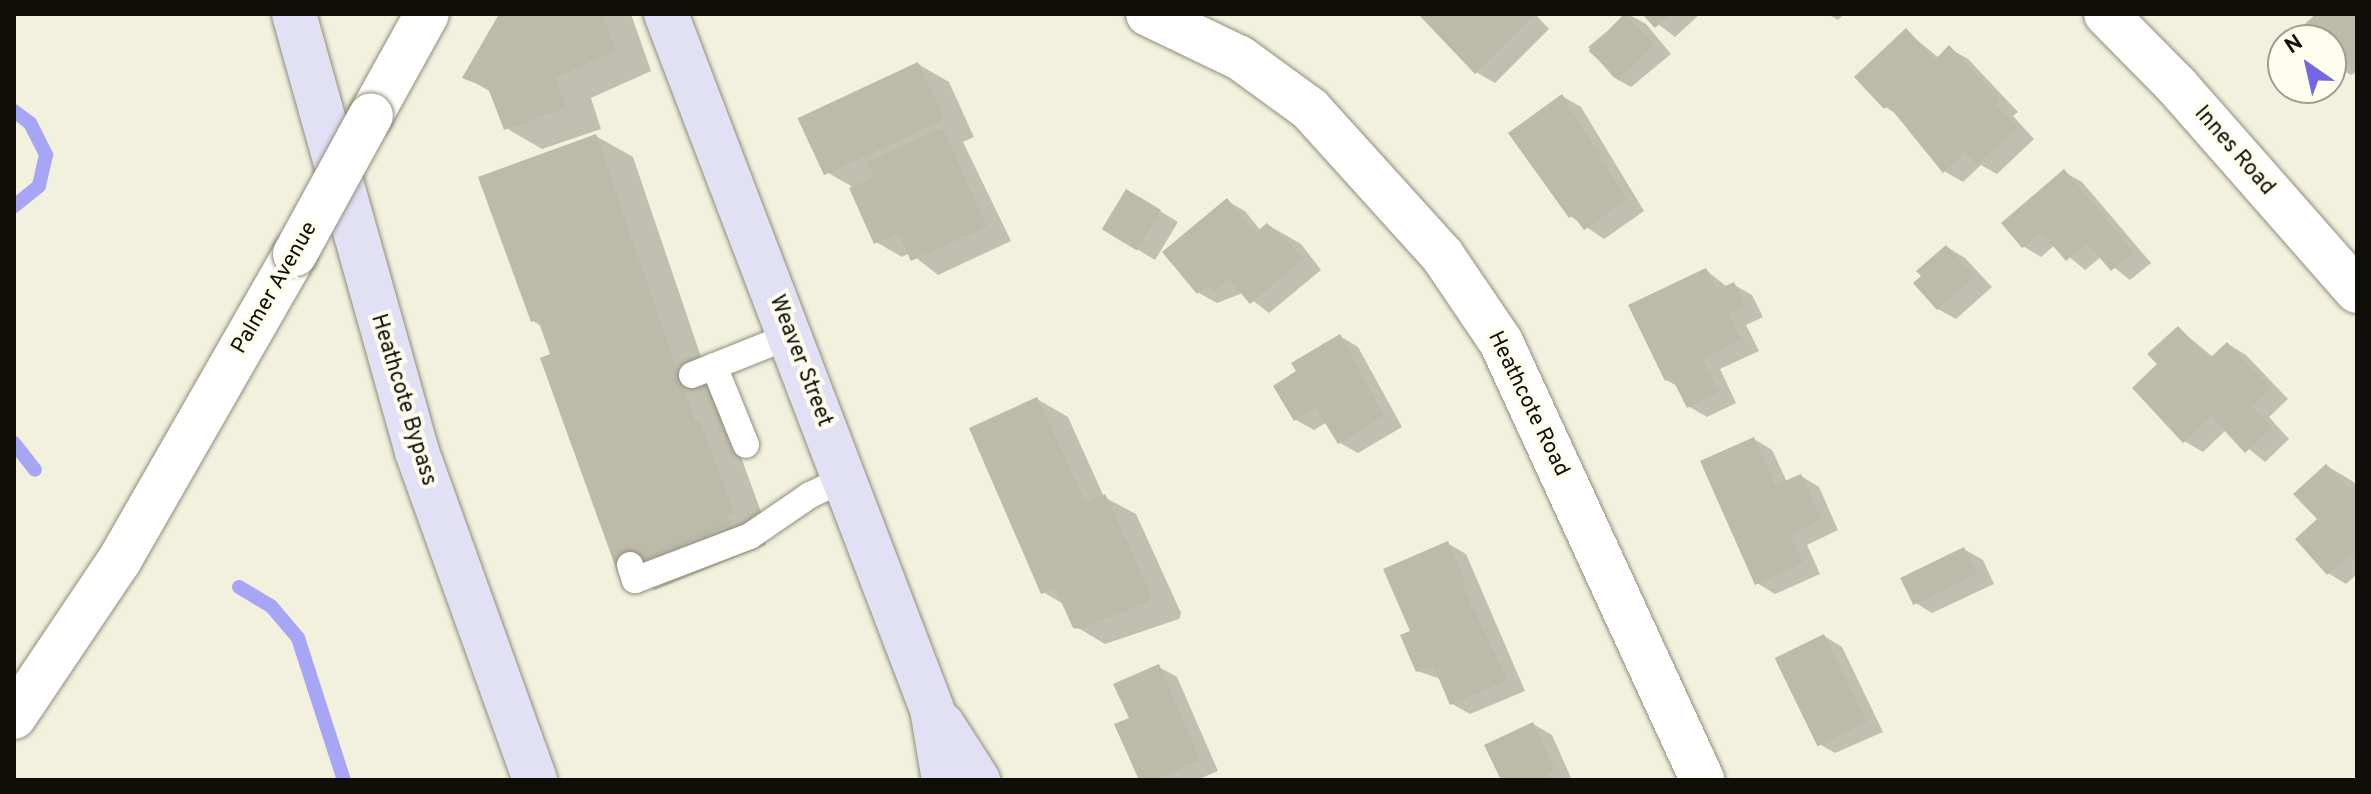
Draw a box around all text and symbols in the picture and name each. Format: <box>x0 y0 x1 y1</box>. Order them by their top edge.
north arrow <box>2267 24 2347 104</box>
text: N <box>2280 30 2309 61</box>
street label: Innes Road <box>2188 101 2280 201</box>
street label: Palmer Avenue <box>226 217 324 359</box>
street label: Weaver Street <box>763 291 837 431</box>
street label: Heathcote Bypass <box>364 311 442 489</box>
street label: Heathcote Road <box>1481 327 1575 481</box>

